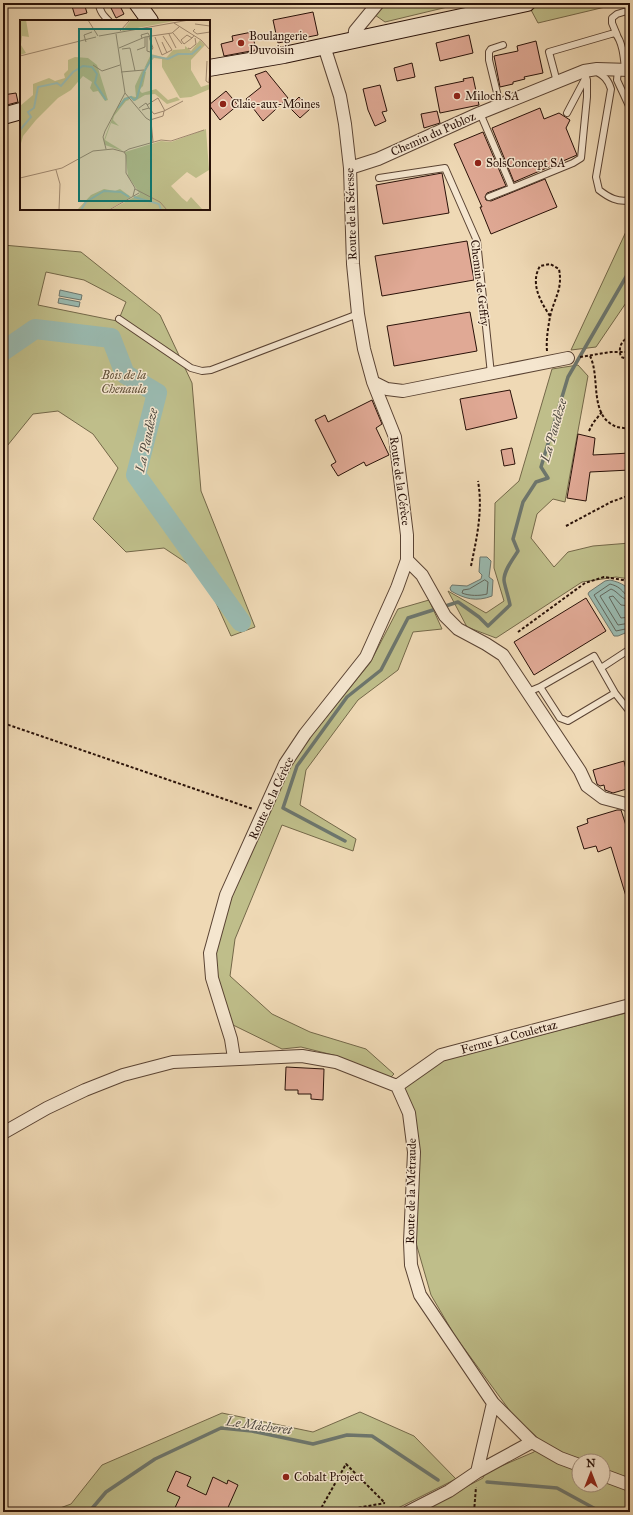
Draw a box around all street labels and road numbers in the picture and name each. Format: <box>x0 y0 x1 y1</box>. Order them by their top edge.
street label: Chemin du Publoz <box>389 109 478 159</box>
street label: Route de la Séresse <box>342 168 360 260</box>
street label: Chemin de Geffry <box>468 239 492 327</box>
street label: Route de la Cérèce <box>387 436 413 526</box>
street label: Route de la Cérèce <box>246 754 296 842</box>
street label: Ferme La Coulettaz <box>459 1017 559 1057</box>
street label: Route de la Métraude <box>403 1138 419 1244</box>

